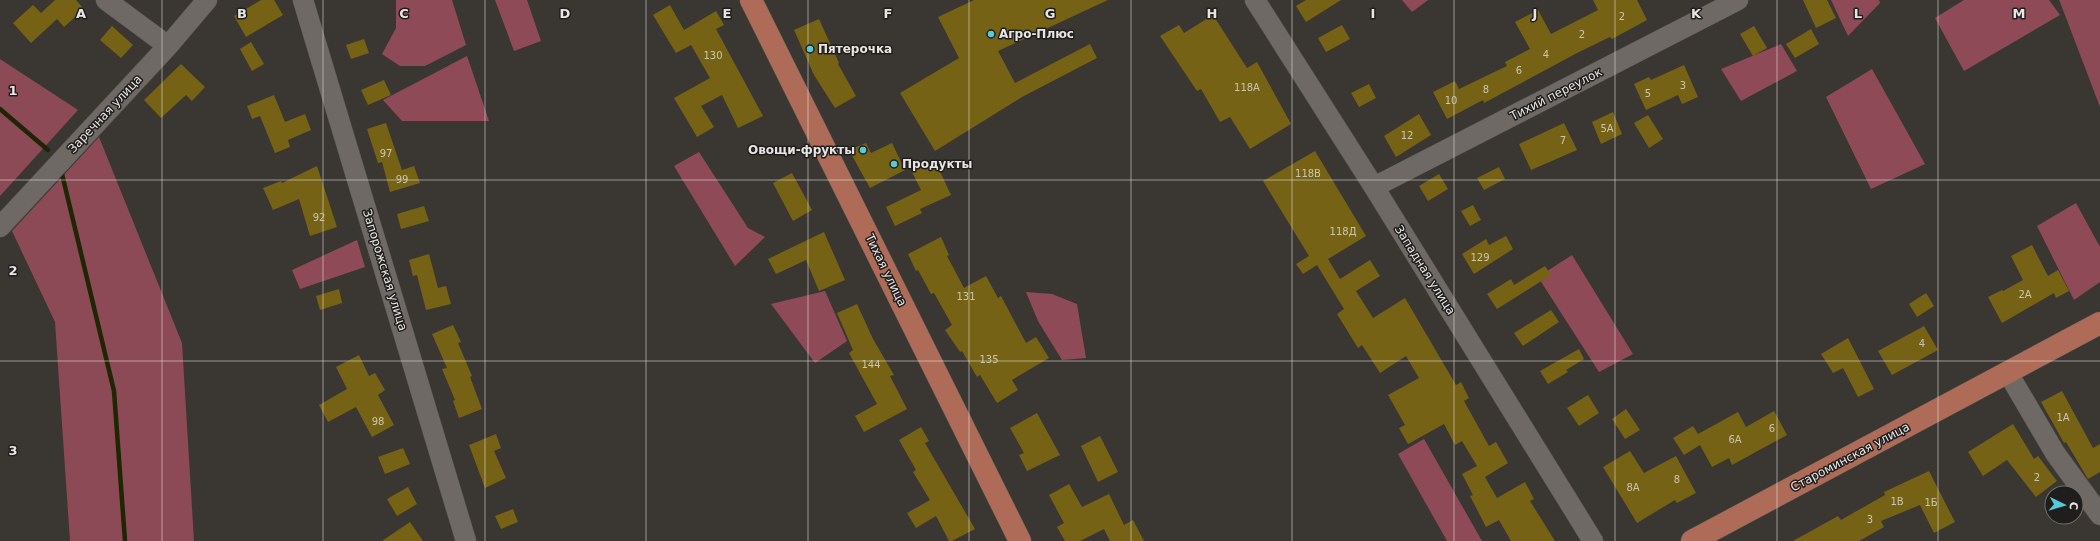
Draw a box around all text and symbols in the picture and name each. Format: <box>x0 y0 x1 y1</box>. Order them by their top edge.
text: A <box>76 6 86 21</box>
text: B <box>237 6 247 21</box>
text: C <box>399 6 409 21</box>
text: D <box>560 6 571 21</box>
text: E <box>723 6 731 21</box>
text: F <box>884 6 892 21</box>
text: G <box>1045 6 1055 21</box>
text: H <box>1207 6 1217 21</box>
text: I <box>1371 6 1375 21</box>
text: J <box>1532 6 1537 21</box>
text: K <box>1691 6 1702 21</box>
text: L <box>1854 6 1862 21</box>
text: M <box>2013 6 2025 21</box>
house number: 2 <box>1619 11 1625 22</box>
place label: Агро-Плюс <box>999 27 1074 41</box>
marker: Агро-Плюс <box>986 29 996 39</box>
house number: 2 <box>1579 29 1585 40</box>
place label: Пятерочка <box>818 42 892 56</box>
marker: Пятерочка <box>805 44 815 54</box>
house number: 4 <box>1543 49 1549 60</box>
house number: 130 <box>703 50 723 61</box>
street label: Тихий переулок <box>1507 65 1604 124</box>
house number: 6 <box>1516 65 1522 76</box>
street label: Заречная улица <box>65 72 145 156</box>
house number: 3 <box>1680 80 1686 91</box>
house number: 118А <box>1234 82 1260 93</box>
text: 1 <box>8 83 18 98</box>
house number: 8 <box>1483 84 1489 95</box>
house number: 5 <box>1645 88 1651 99</box>
house number: 10 <box>1445 95 1457 106</box>
house number: 5А <box>1600 123 1614 134</box>
house number: 12 <box>1401 130 1413 141</box>
house number: 7 <box>1560 135 1566 146</box>
place label: Овощи-фрукты <box>748 143 855 157</box>
marker: Овощи-фрукты <box>858 145 868 155</box>
house number: 97 <box>380 148 392 159</box>
place label: Продукты <box>902 157 972 171</box>
marker: Продукты <box>889 159 899 169</box>
house number: 118В <box>1295 168 1321 179</box>
house number: 99 <box>396 174 408 185</box>
street label: Запорожская улица <box>360 208 410 332</box>
house number: 92 <box>313 212 325 223</box>
street label: Западная улица <box>1392 223 1458 317</box>
house number: 118Д <box>1330 226 1357 237</box>
street label: Тихая улица <box>862 231 910 308</box>
house number: 129 <box>1470 252 1490 263</box>
text: 2 <box>8 263 18 278</box>
house number: 2А <box>2018 289 2032 300</box>
house number: 131 <box>956 291 976 302</box>
house number: 4 <box>1919 338 1925 349</box>
house number: 135 <box>979 354 999 365</box>
house number: 144 <box>861 359 881 370</box>
house number: 1А <box>2056 412 2070 423</box>
house number: 98 <box>372 416 384 427</box>
street label: Староминская улица <box>1788 420 1912 494</box>
house number: 6 <box>1769 423 1775 434</box>
house number: 6А <box>1728 434 1742 445</box>
text: 3 <box>8 443 18 458</box>
house number: 2 <box>2034 472 2040 483</box>
house number: 8 <box>1674 474 1680 485</box>
house number: 8А <box>1626 482 1640 493</box>
north arrow <box>2044 485 2084 525</box>
house number: 1В <box>1890 496 1904 507</box>
house number: 1Б <box>1924 497 1938 508</box>
text: С <box>2067 501 2080 510</box>
house number: 3 <box>1867 514 1873 525</box>

